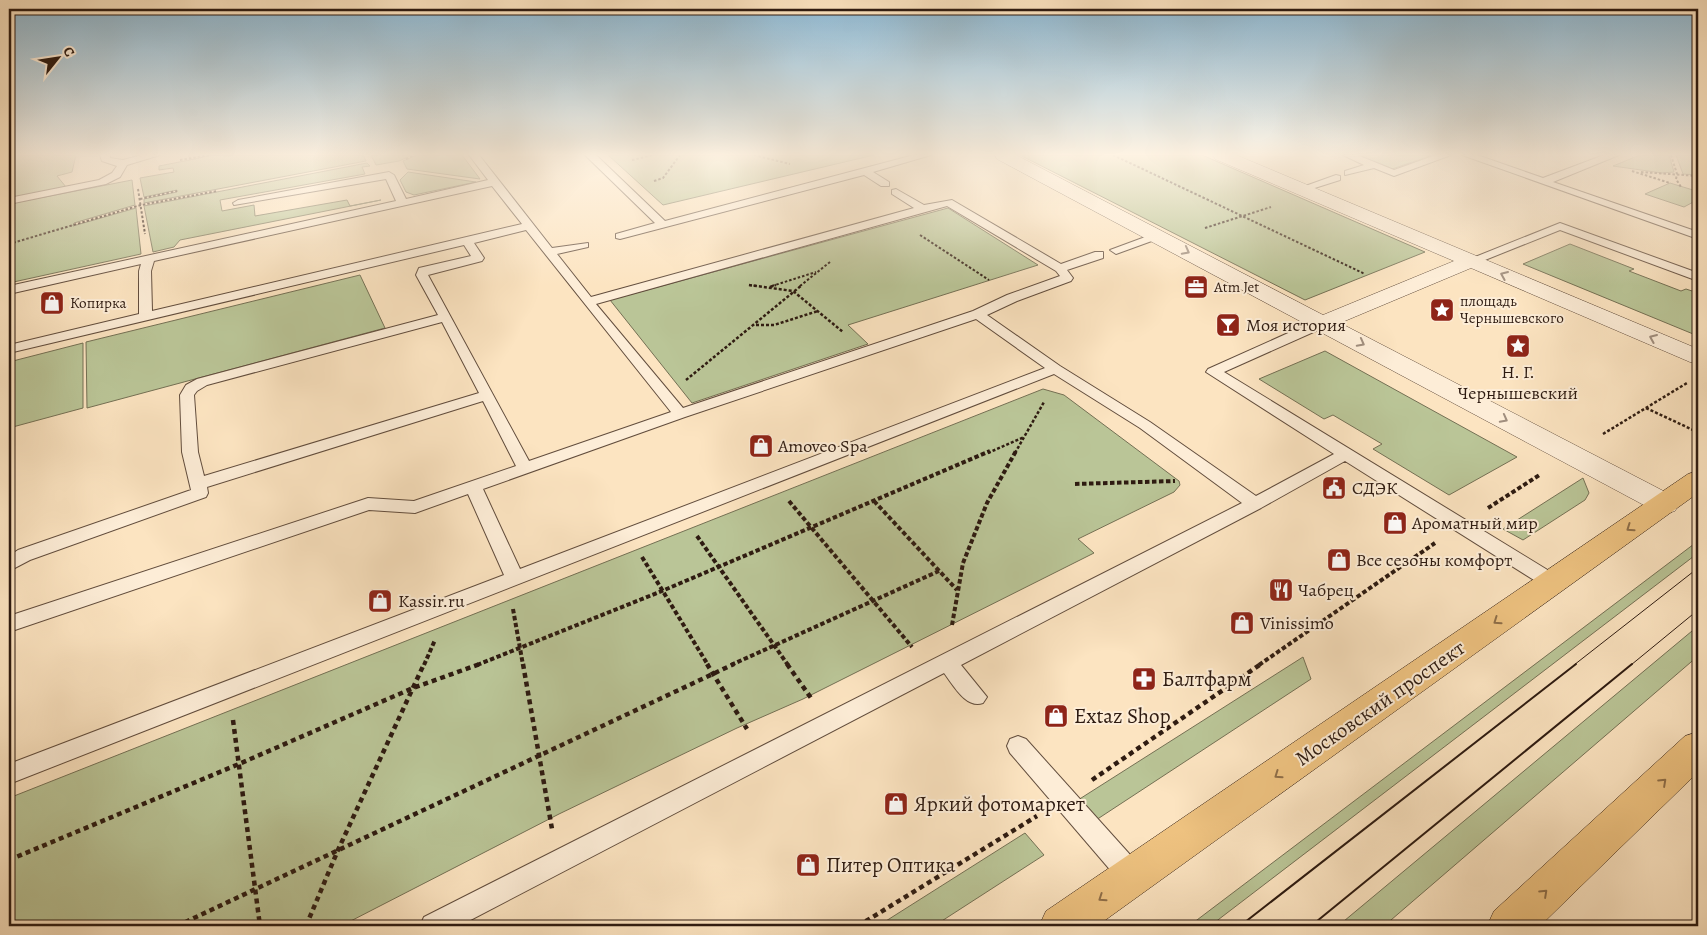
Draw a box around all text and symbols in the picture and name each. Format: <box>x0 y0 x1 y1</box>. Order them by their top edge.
north arrow <box>32 32 82 82</box>
text: С <box>58 43 79 61</box>
one-way arrow <box>1180 245 1189 255</box>
one-way arrow <box>1500 270 1509 281</box>
office icon: Atm Jet <box>1183 274 1209 300</box>
place label: Atm Jet <box>1213 277 1259 297</box>
shop icon: Копирка <box>39 290 65 316</box>
place label: площадь Чернышевского <box>1460 291 1564 328</box>
place label: Копирка <box>70 293 126 313</box>
place icon: площадь Чернышевского <box>1429 297 1455 323</box>
bar icon: Моя история <box>1215 312 1241 338</box>
place label: Моя история <box>1246 313 1346 337</box>
place icon: Н. Г. Чернышевский <box>1505 333 1531 359</box>
one-way arrow <box>1649 334 1658 345</box>
one-way arrow <box>1355 337 1364 347</box>
place label: Н. Г. Чернышевский <box>1458 360 1578 405</box>
one-way arrow <box>1499 413 1508 423</box>
shop icon: Amoveo Spa <box>748 433 774 459</box>
place label: Amoveo Spa <box>777 434 868 458</box>
public building icon: СДЭК <box>1321 475 1347 501</box>
place label: СДЭК <box>1352 476 1398 500</box>
shop icon: Ароматный мир <box>1382 510 1408 536</box>
place label: Ароматный мир <box>1411 511 1538 535</box>
one-way arrow <box>1626 522 1636 531</box>
shop icon: Все сезоны комфорт <box>1326 547 1352 573</box>
place label: Все сезоны комфорт <box>1356 548 1512 572</box>
restaurant icon: Чабрец <box>1268 577 1294 603</box>
place label: Чабрец <box>1298 578 1354 602</box>
shop icon: Kassir.ru <box>367 588 393 614</box>
place label: Kassir.ru <box>398 589 465 613</box>
shop icon: Vinissimo <box>1229 610 1255 636</box>
place label: Vinissimo <box>1259 611 1334 635</box>
one-way arrow <box>1493 615 1502 624</box>
street label: Московский проспект <box>1289 634 1471 772</box>
place label: Балтфарм <box>1162 665 1252 693</box>
pharmacy icon: Балтфарм <box>1131 666 1157 692</box>
place label: Extaz Shop <box>1074 702 1171 730</box>
shop icon: Extaz Shop <box>1043 703 1069 729</box>
one-way arrow <box>1274 769 1284 778</box>
one-way arrow <box>1657 779 1666 788</box>
place label: Яркий фотомаркет <box>914 790 1085 818</box>
shop icon: Яркий фотомаркет <box>883 791 909 817</box>
place label: Питер Оптика <box>826 851 956 879</box>
shop icon: Питер Оптика <box>795 852 821 878</box>
one-way arrow <box>1539 890 1548 899</box>
one-way arrow <box>1098 892 1107 901</box>

